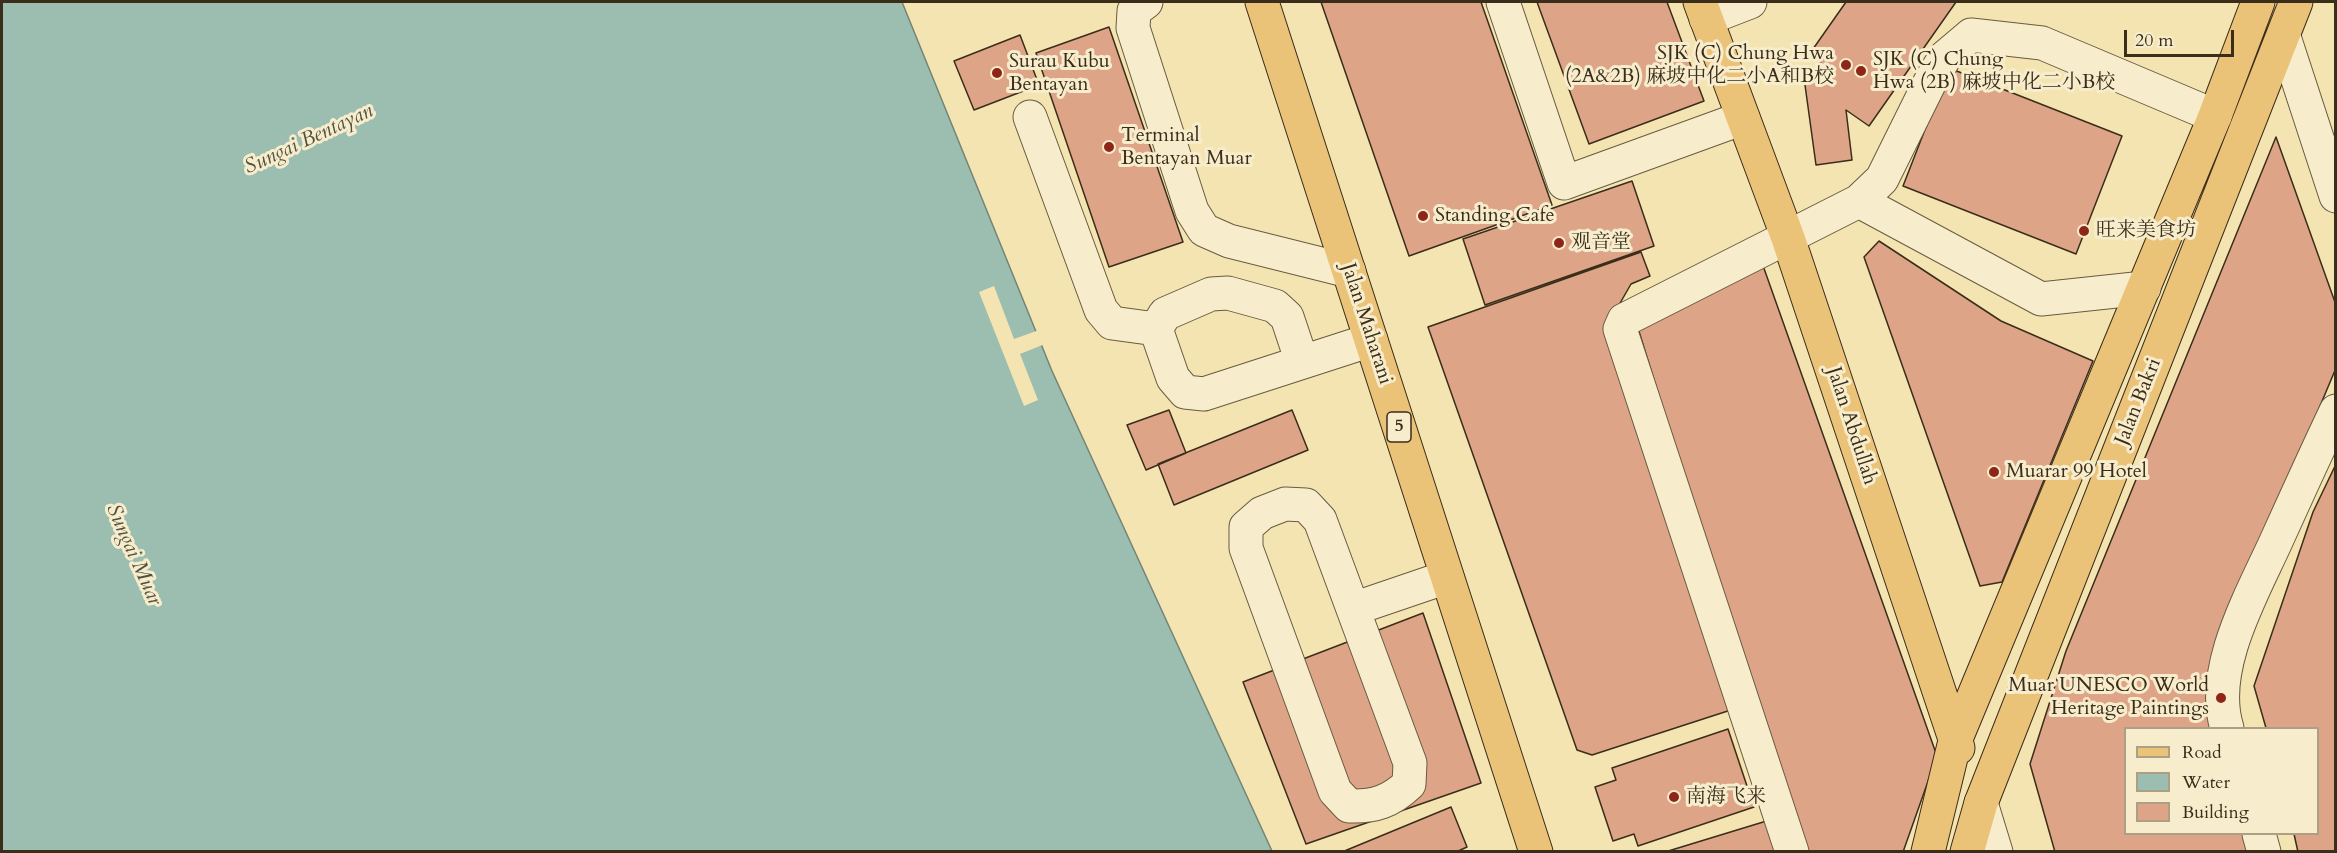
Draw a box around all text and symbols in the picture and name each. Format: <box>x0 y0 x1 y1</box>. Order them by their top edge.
scale bar <box>2127 18 2236 56</box>
text: 20 m <box>2135 28 2174 53</box>
place label: SJK (C) Chung Hwa (2A&2B) 麻坡中化二小A和B校 <box>1565 42 1834 89</box>
place label: SJK (C) Chung Hwa (2B) 麻坡中化二小B校 <box>1873 48 2115 95</box>
place label: Surau Kubu Bentayan <box>1009 50 1110 97</box>
marker: SJK (C) Chung Hwa (2A&2B) 麻坡中化二小A和B校 <box>1839 58 1853 72</box>
marker: SJK (C) Chung Hwa (2B) 麻坡中化二小B校 <box>1854 64 1868 78</box>
marker: Surau Kubu Bentayan <box>990 66 1004 80</box>
water label: Sungai Bentayan <box>241 99 377 181</box>
place label: Terminal Bentayan Muar <box>1121 124 1252 171</box>
marker: Terminal Bentayan Muar <box>1102 140 1116 154</box>
place label: Standing Cafe <box>1435 204 1555 228</box>
marker: Standing Cafe <box>1416 209 1430 223</box>
place label: 旺来美食坊 <box>2096 219 2196 243</box>
marker: 旺来美食坊 <box>2077 224 2091 238</box>
place label: 观音堂 <box>1571 231 1631 255</box>
marker: 观音堂 <box>1552 236 1566 250</box>
street label: Jalan Maharani <box>1335 260 1397 388</box>
street label: Jalan Bakri <box>2111 355 2167 449</box>
street label: Jalan Abdullah <box>1821 364 1881 488</box>
road number: 5 <box>1387 412 1411 442</box>
place label: Muarar 99 Hotel <box>2006 460 2147 484</box>
marker: Muarar 99 Hotel <box>1987 465 2001 479</box>
water label: Sungai Muar <box>99 500 167 610</box>
place label: Muar UNESCO World Heritage Paintings <box>2008 674 2209 721</box>
marker: Muar UNESCO World Heritage Paintings <box>2214 691 2228 705</box>
legend <box>2124 727 2319 835</box>
text: Road <box>2182 740 2222 765</box>
text: Water <box>2182 770 2230 795</box>
place label: 南海飞来 <box>1686 785 1766 809</box>
marker: 南海飞来 <box>1667 790 1681 804</box>
text: Building <box>2182 800 2249 825</box>

